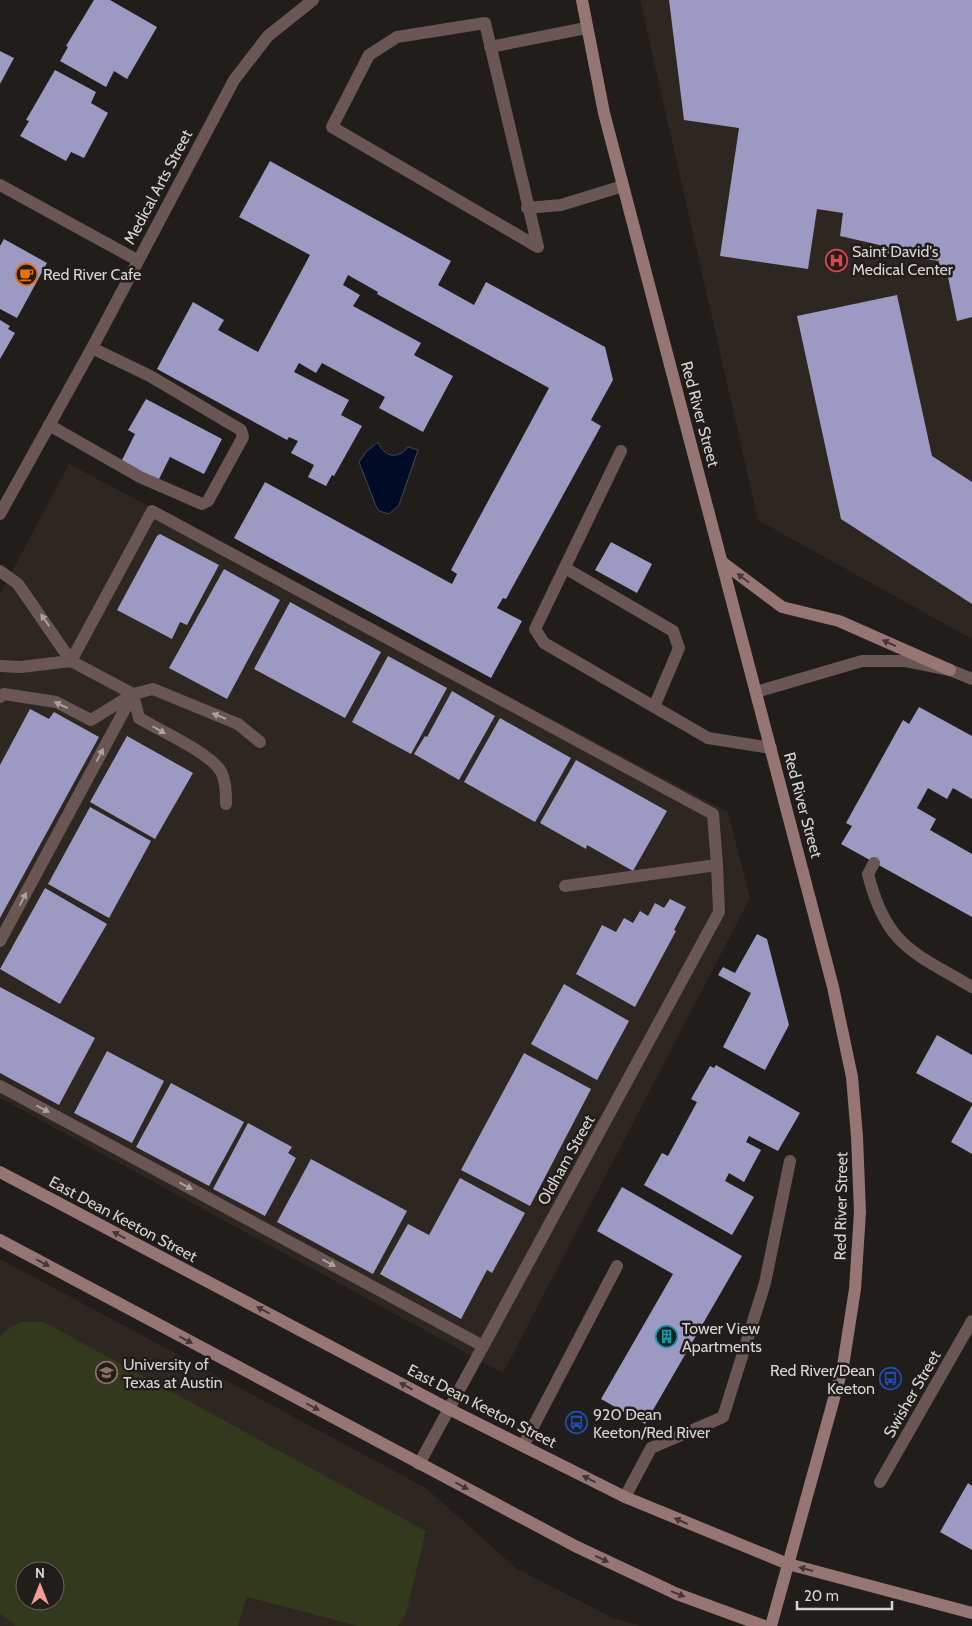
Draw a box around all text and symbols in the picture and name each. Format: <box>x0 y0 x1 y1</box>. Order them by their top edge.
street label: Medical Arts Street <box>120 126 197 248</box>
place label: Saint David's Medical Center <box>852 242 954 279</box>
hospital icon: Saint David's Medical Center <box>824 248 848 272</box>
cafe icon: Red River Cafe <box>15 262 39 286</box>
place label: Red River Cafe <box>43 265 141 284</box>
street label: Red River Street <box>677 359 723 470</box>
one-way arrow <box>737 572 750 583</box>
one-way arrow <box>40 613 50 627</box>
one-way arrow <box>882 638 896 646</box>
one-way arrow <box>54 701 68 709</box>
one-way arrow <box>211 712 226 720</box>
one-way arrow <box>153 725 166 734</box>
one-way arrow <box>96 748 104 763</box>
street label: Red River Street <box>780 750 826 861</box>
one-way arrow <box>19 891 27 906</box>
one-way arrow <box>36 1105 50 1113</box>
street label: Oldham Street <box>533 1111 599 1208</box>
street label: Red River Street <box>831 1151 851 1260</box>
street label: East Dean Keeton Street <box>46 1172 201 1266</box>
one-way arrow <box>179 1182 193 1190</box>
one-way arrow <box>111 1231 126 1239</box>
one-way arrow <box>36 1259 50 1267</box>
one-way arrow <box>322 1259 336 1267</box>
one-way arrow <box>256 1306 269 1315</box>
place label: Tower View Apartments <box>682 1319 762 1356</box>
building icon: Tower View Apartments <box>654 1325 678 1349</box>
one-way arrow <box>180 1335 193 1344</box>
street label: Swisher Street <box>879 1347 945 1441</box>
place label: University of Texas at Austin <box>123 1355 223 1392</box>
street label: East Dean Keeton Street <box>404 1360 560 1452</box>
school or university icon: University of Texas at Austin <box>95 1361 119 1385</box>
place label: Red River/Dean Keeton <box>770 1361 875 1398</box>
bus stop icon: Red River/Dean Keeton <box>879 1367 903 1391</box>
one-way arrow <box>399 1382 414 1390</box>
one-way arrow <box>305 1403 320 1411</box>
place label: 920 Dean Keeton/Red River <box>593 1405 711 1442</box>
bus stop icon: 920 Dean Keeton/Red River <box>565 1411 589 1435</box>
one-way arrow <box>582 1475 596 1483</box>
one-way arrow <box>455 1482 469 1491</box>
one-way arrow <box>674 1517 688 1525</box>
one-way arrow <box>595 1555 609 1563</box>
north arrow <box>15 1561 65 1611</box>
text: N <box>35 1564 45 1582</box>
one-way arrow <box>799 1565 814 1573</box>
scale bar <box>797 1578 892 1610</box>
text: 20 m <box>804 1587 839 1605</box>
one-way arrow <box>671 1590 686 1598</box>

